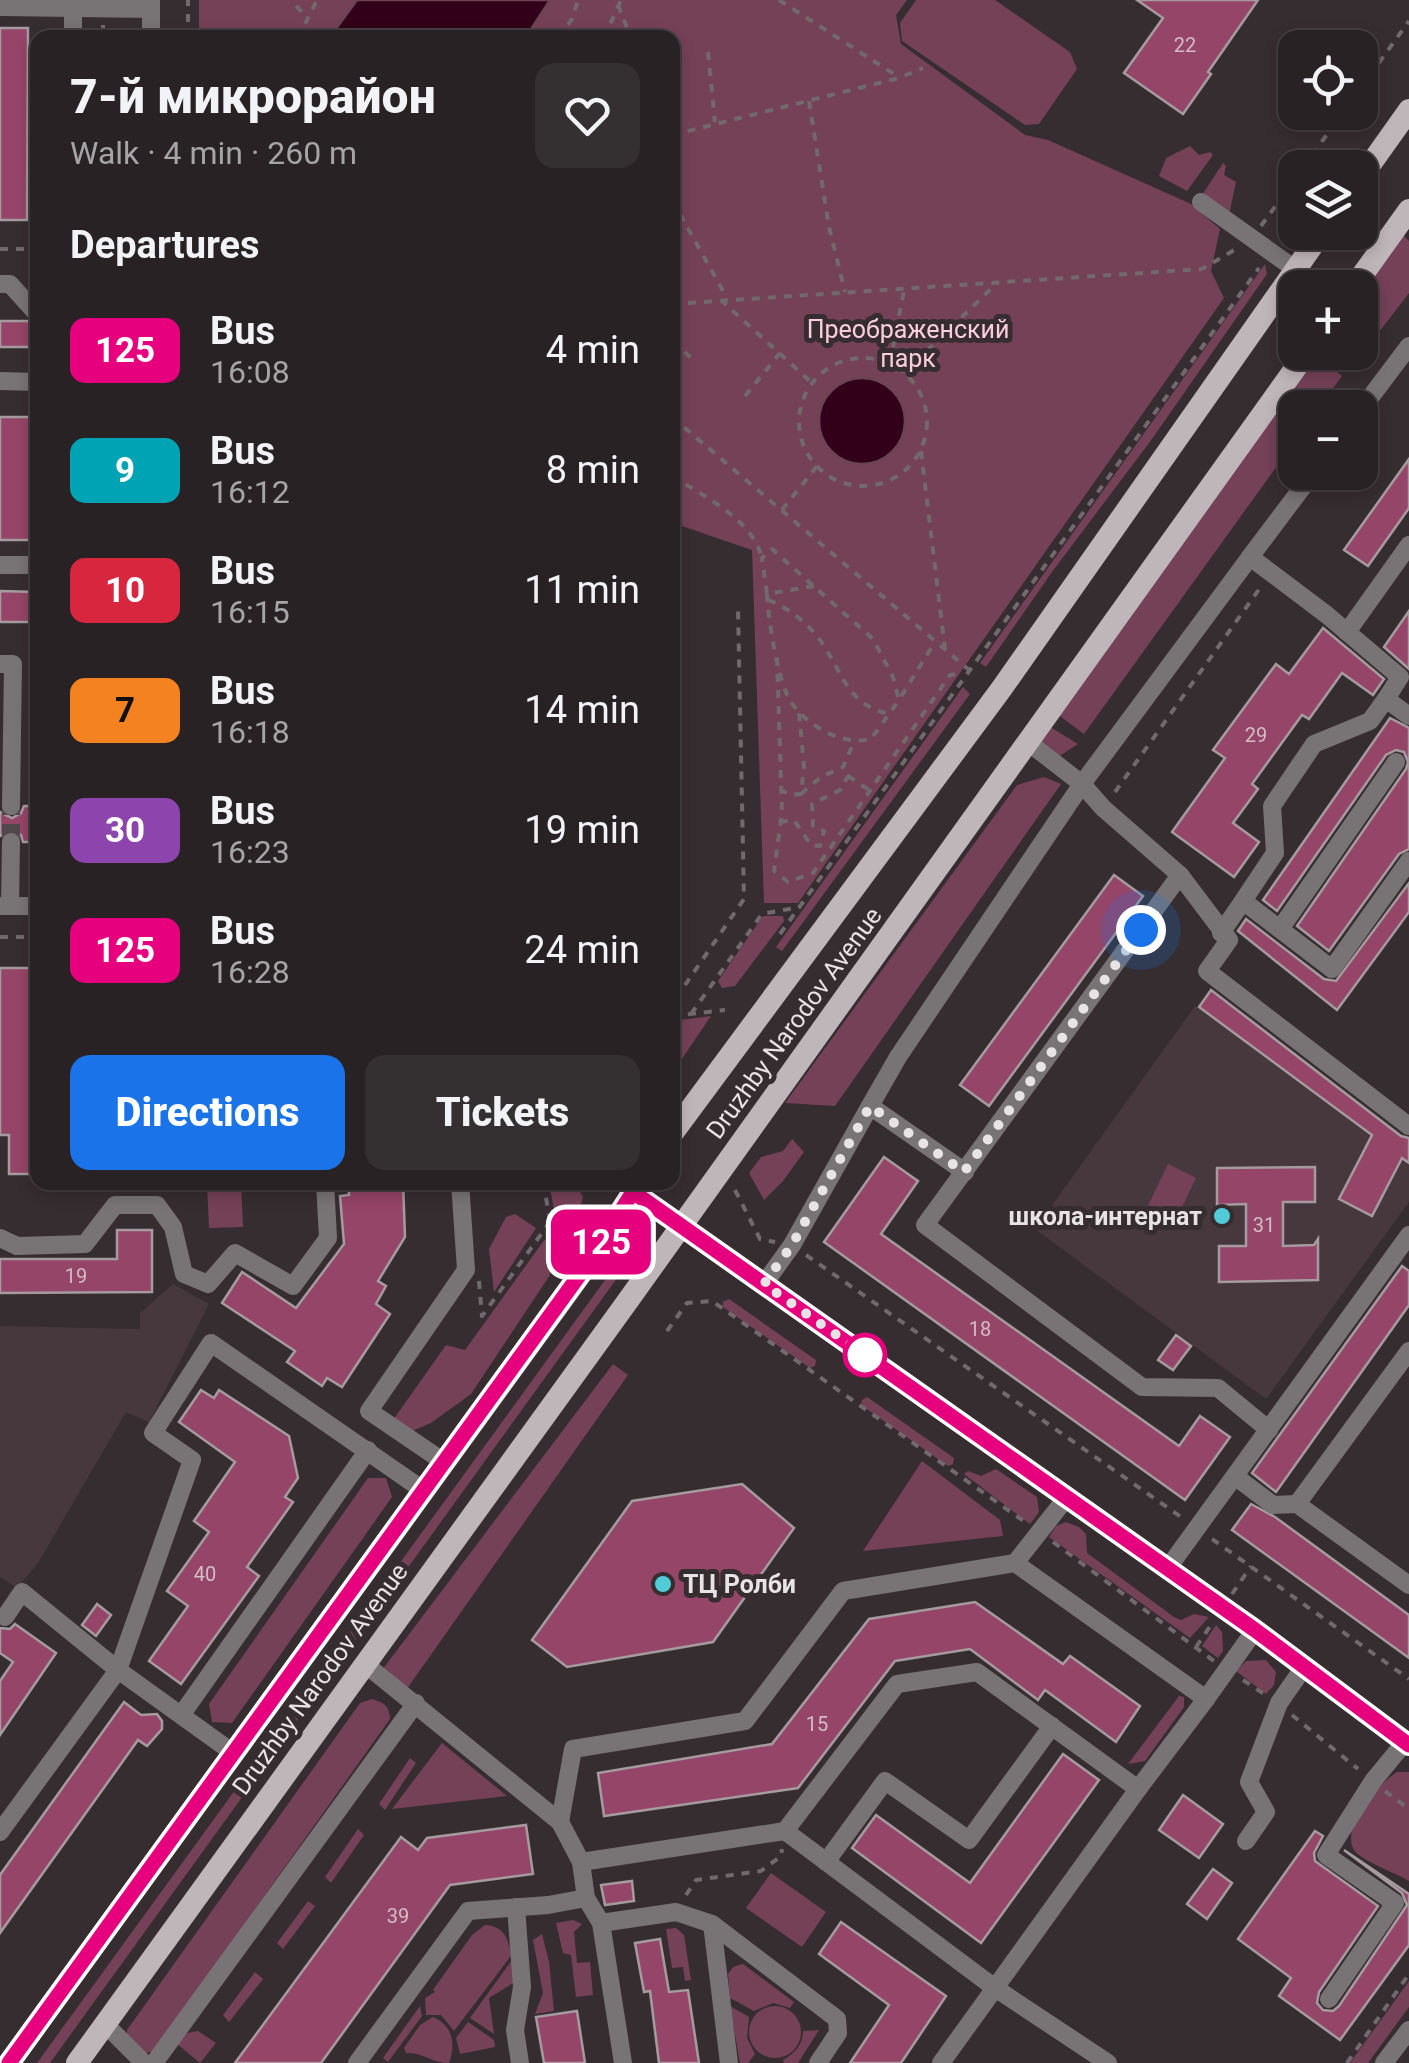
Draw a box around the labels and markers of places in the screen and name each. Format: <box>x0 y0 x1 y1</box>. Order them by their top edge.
place label: школа-интернат <box>1009 1202 1202 1231</box>
marker: школа-интернат <box>1211 1205 1233 1227</box>
unlabelled marker <box>844 1334 886 1376</box>
place label: ТЦ Ролби <box>683 1570 796 1599</box>
marker: ТЦ Ролби <box>652 1573 674 1595</box>

